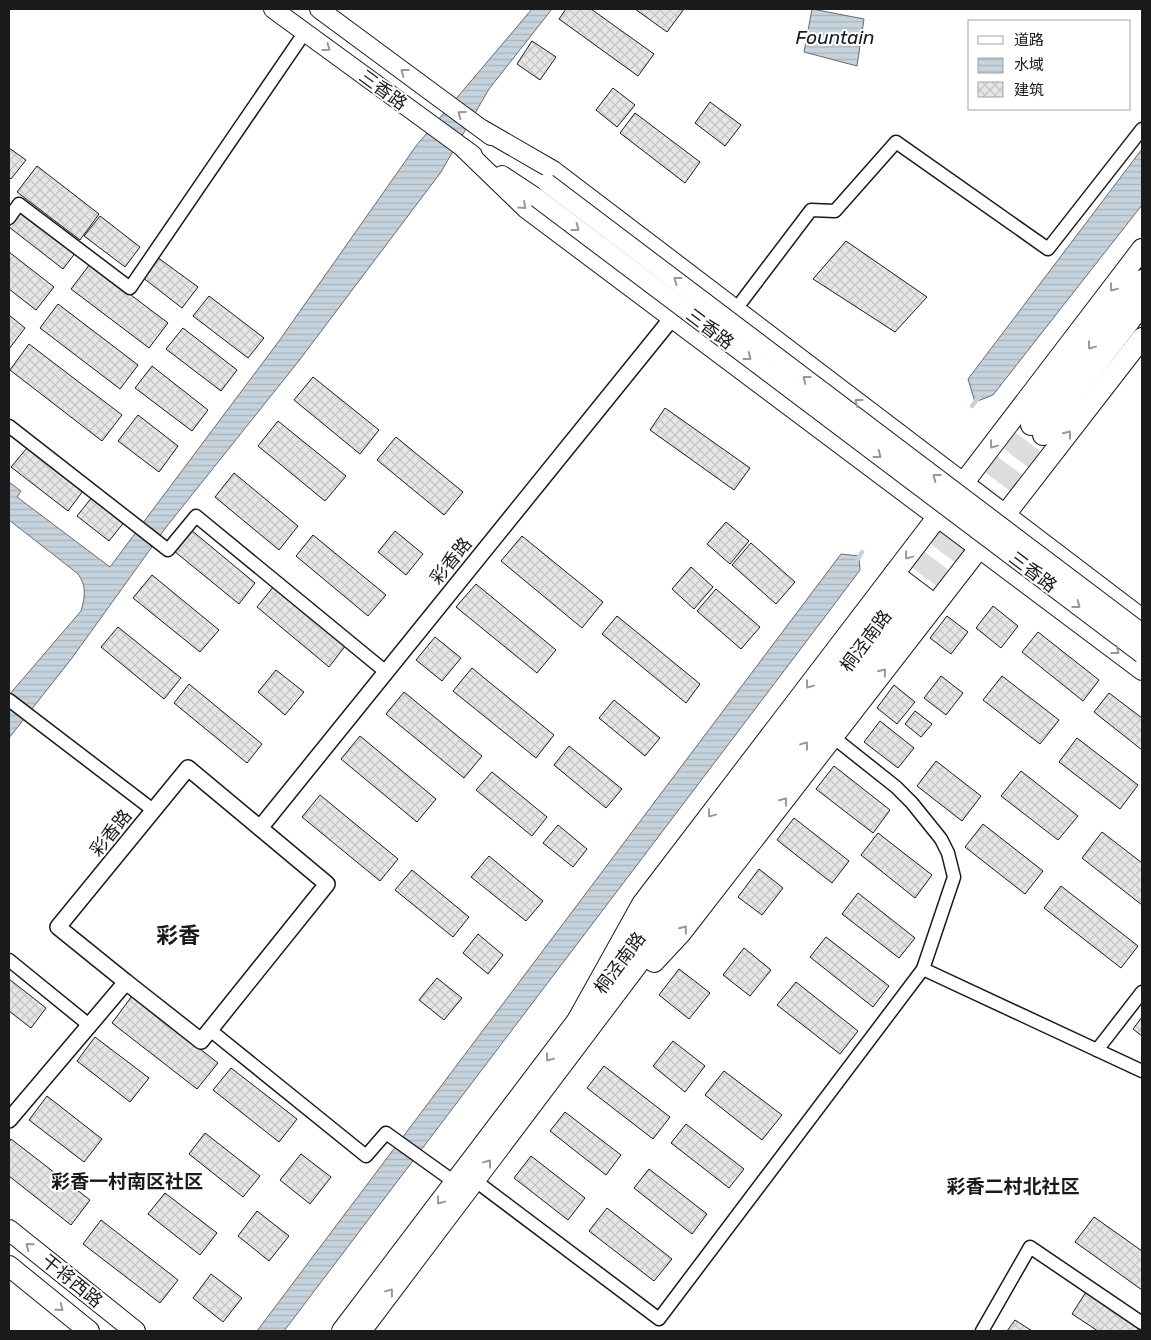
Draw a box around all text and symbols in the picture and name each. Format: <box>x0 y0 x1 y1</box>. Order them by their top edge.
legend <box>968 20 1131 110</box>
water label: Fountain <box>795 26 875 49</box>
text: 道路 <box>1014 31 1044 49</box>
one-way arrow <box>321 42 331 51</box>
text: 水域 <box>1014 56 1044 74</box>
street label: 三香路 <box>355 65 411 115</box>
one-way arrow <box>400 69 410 78</box>
text: 建筑 <box>1014 81 1044 99</box>
one-way arrow <box>457 111 467 120</box>
one-way arrow <box>517 200 526 209</box>
one-way arrow <box>570 222 580 231</box>
one-way arrow <box>674 278 683 286</box>
one-way arrow <box>1110 282 1118 291</box>
street label: 三香路 <box>682 304 738 354</box>
one-way arrow <box>1089 340 1097 349</box>
one-way arrow <box>742 351 752 360</box>
one-way arrow <box>803 376 812 384</box>
one-way arrow <box>855 399 864 407</box>
one-way arrow <box>1062 431 1070 440</box>
one-way arrow <box>990 439 998 448</box>
one-way arrow <box>872 449 882 458</box>
one-way arrow <box>933 474 942 482</box>
street label: 彩香路 <box>425 533 477 589</box>
street label: 三香路 <box>1005 547 1061 597</box>
one-way arrow <box>905 550 914 560</box>
one-way arrow <box>1071 599 1081 608</box>
street label: 桐泾南路 <box>836 606 896 676</box>
one-way arrow <box>1110 645 1120 654</box>
one-way arrow <box>877 668 886 678</box>
one-way arrow <box>807 679 815 688</box>
one-way arrow <box>799 741 808 751</box>
one-way arrow <box>778 798 786 807</box>
street label: 彩香路 <box>85 805 137 861</box>
one-way arrow <box>708 808 716 817</box>
district label: 彩香 <box>156 922 200 949</box>
one-way arrow <box>678 926 686 935</box>
street label: 桐泾南路 <box>590 928 650 998</box>
one-way arrow <box>546 1052 554 1061</box>
one-way arrow <box>483 1160 491 1169</box>
district label: 彩香一村南区社区 <box>51 1170 203 1193</box>
district label: 彩香二村北社区 <box>946 1175 1080 1198</box>
one-way arrow <box>437 1195 446 1205</box>
one-way arrow <box>25 1243 34 1252</box>
street label: 干将西路 <box>37 1250 107 1312</box>
one-way arrow <box>385 1289 393 1298</box>
one-way arrow <box>54 1302 63 1310</box>

